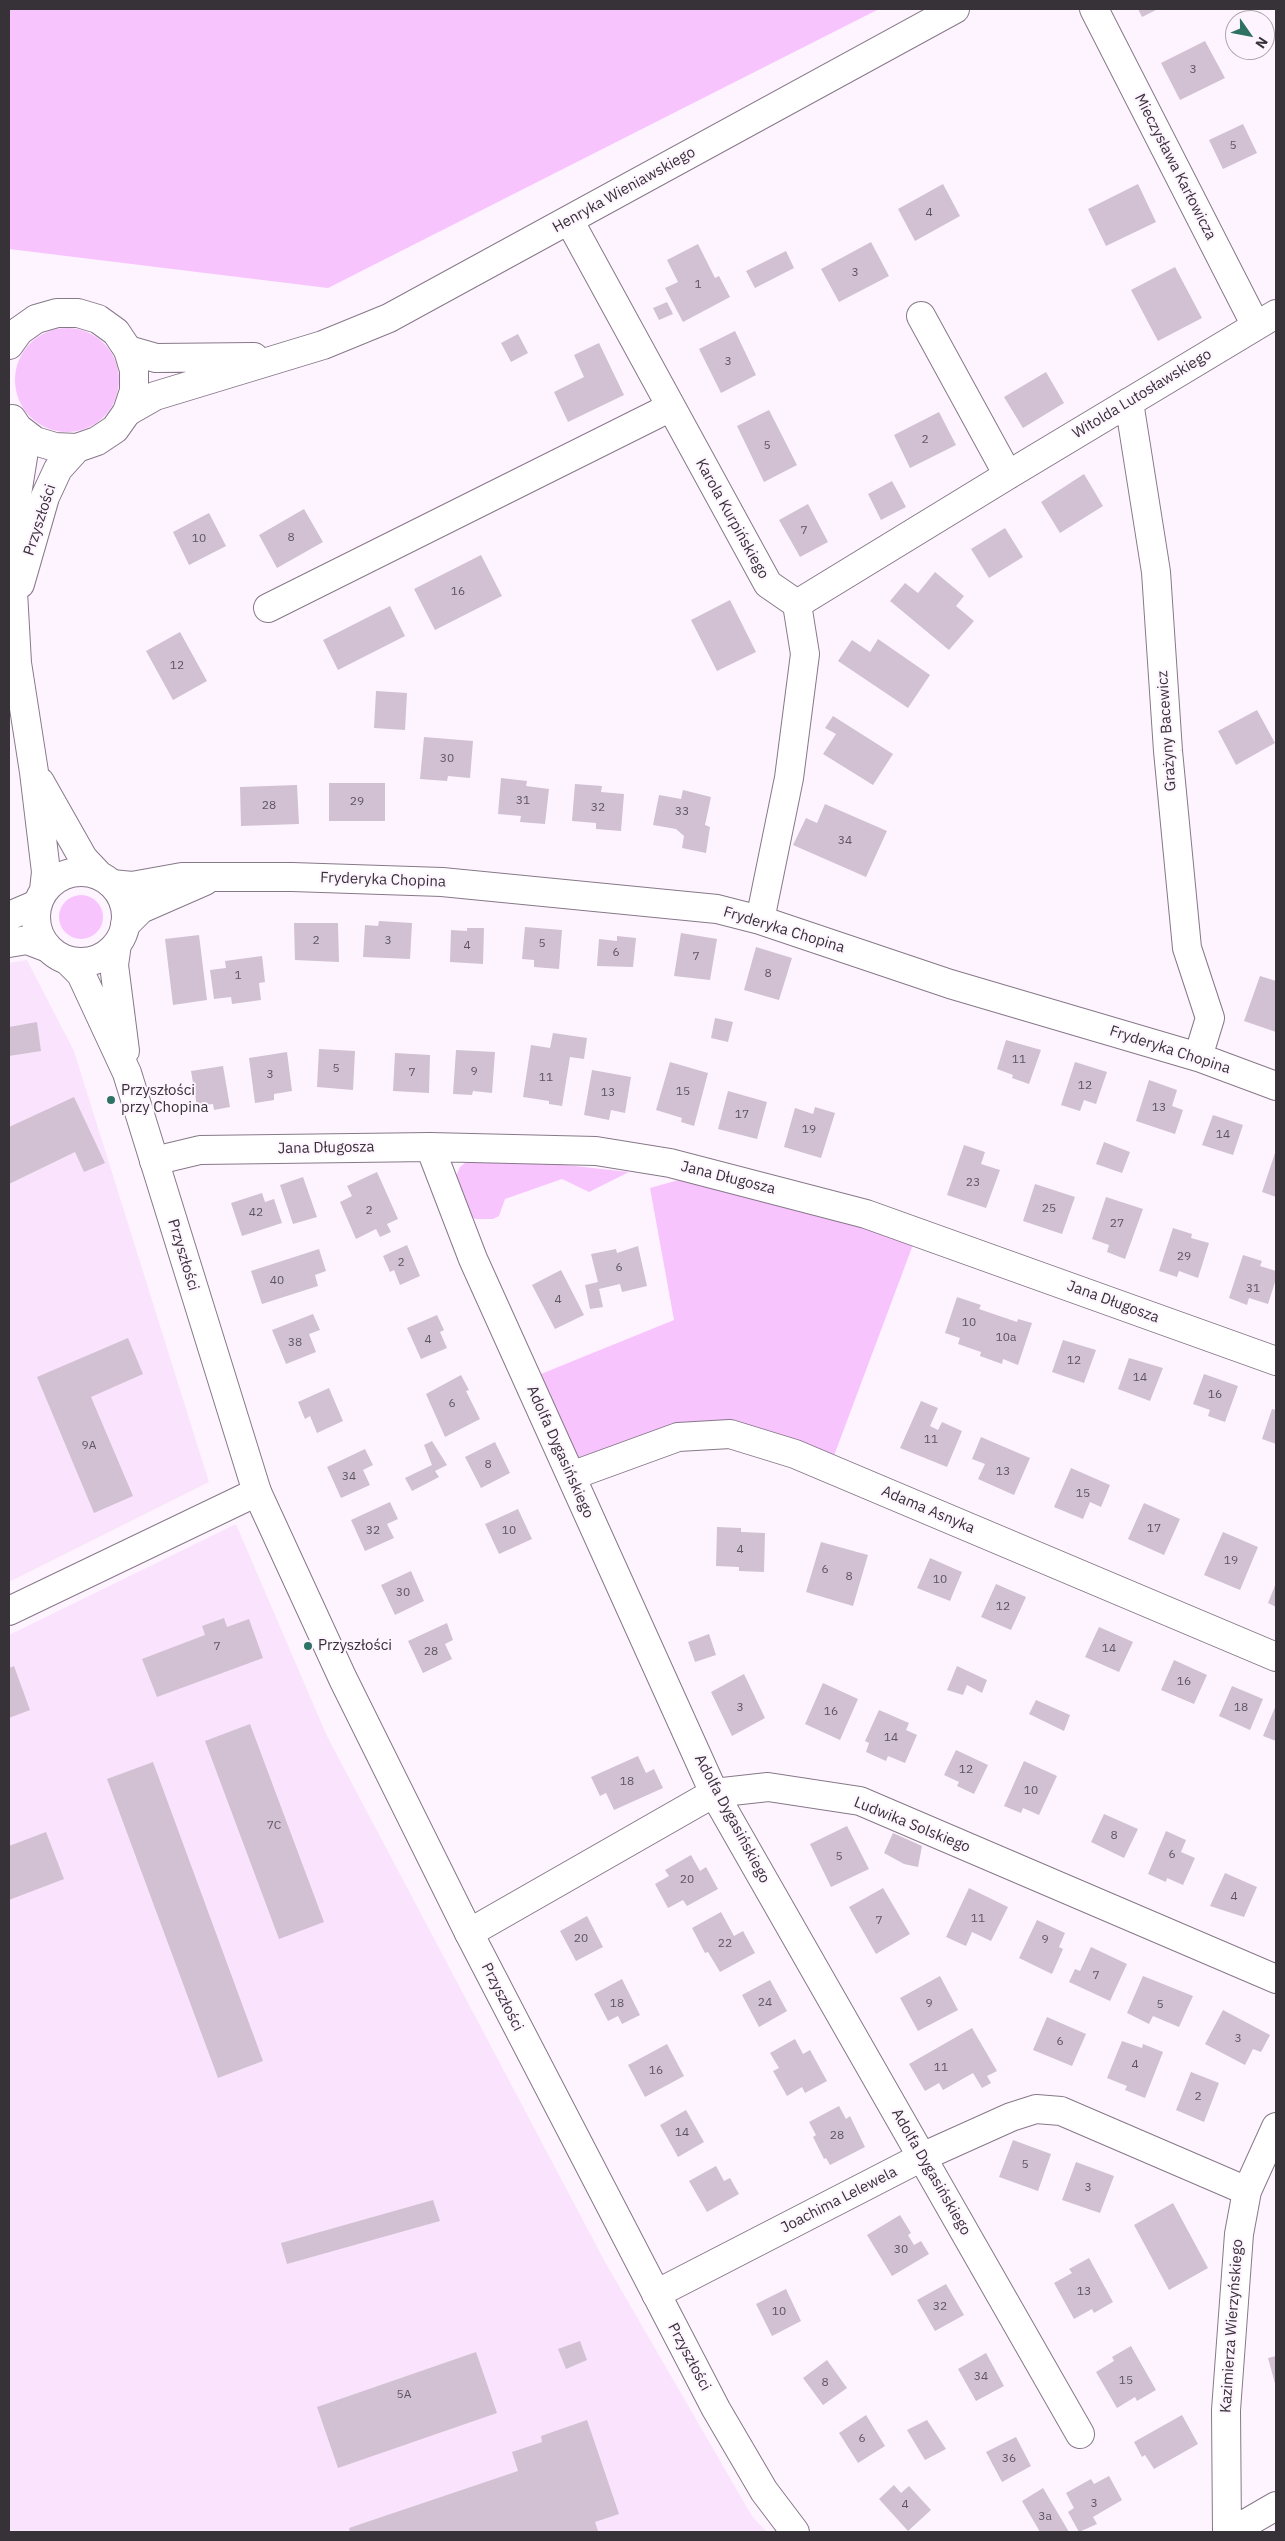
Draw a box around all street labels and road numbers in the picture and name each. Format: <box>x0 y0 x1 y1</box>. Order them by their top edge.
street label: Mieczysława Karłowicza <box>1130 91 1220 243</box>
street label: Henryka Wieniawskiego <box>550 143 698 237</box>
street label: Witolda Lutosławskiego <box>1069 345 1215 443</box>
street label: Karola Kurpińskiego <box>692 456 772 582</box>
street label: Przyszłości <box>20 482 60 558</box>
street label: Grażyny Bacewicz <box>1154 670 1180 792</box>
street label: Fryderyka Chopina <box>320 869 446 891</box>
street label: Fryderyka Chopina <box>721 903 847 957</box>
street label: Fryderyka Chopina <box>1107 1022 1233 1078</box>
street label: Jana Długosza <box>277 1138 375 1158</box>
street label: Jana Długosza <box>679 1158 777 1198</box>
street label: Przyszłości <box>164 1217 202 1293</box>
street label: Jana Długosza <box>1064 1277 1162 1327</box>
street label: Adolfa Dygasińskiego <box>523 1383 597 1521</box>
street label: Adama Asnyka <box>879 1482 977 1538</box>
street label: Adolfa Dygasińskiego <box>690 1752 774 1886</box>
street label: Ludwika Solskiego <box>851 1793 973 1857</box>
street label: Przyszłości <box>477 1960 527 2034</box>
street label: Adolfa Dygasińskiego <box>887 2105 975 2239</box>
street label: Joachima Lelewela <box>778 2163 900 2237</box>
street label: Kazimierza Wierzyńskiego <box>1217 2238 1247 2414</box>
street label: Przyszłości <box>664 2320 714 2394</box>

